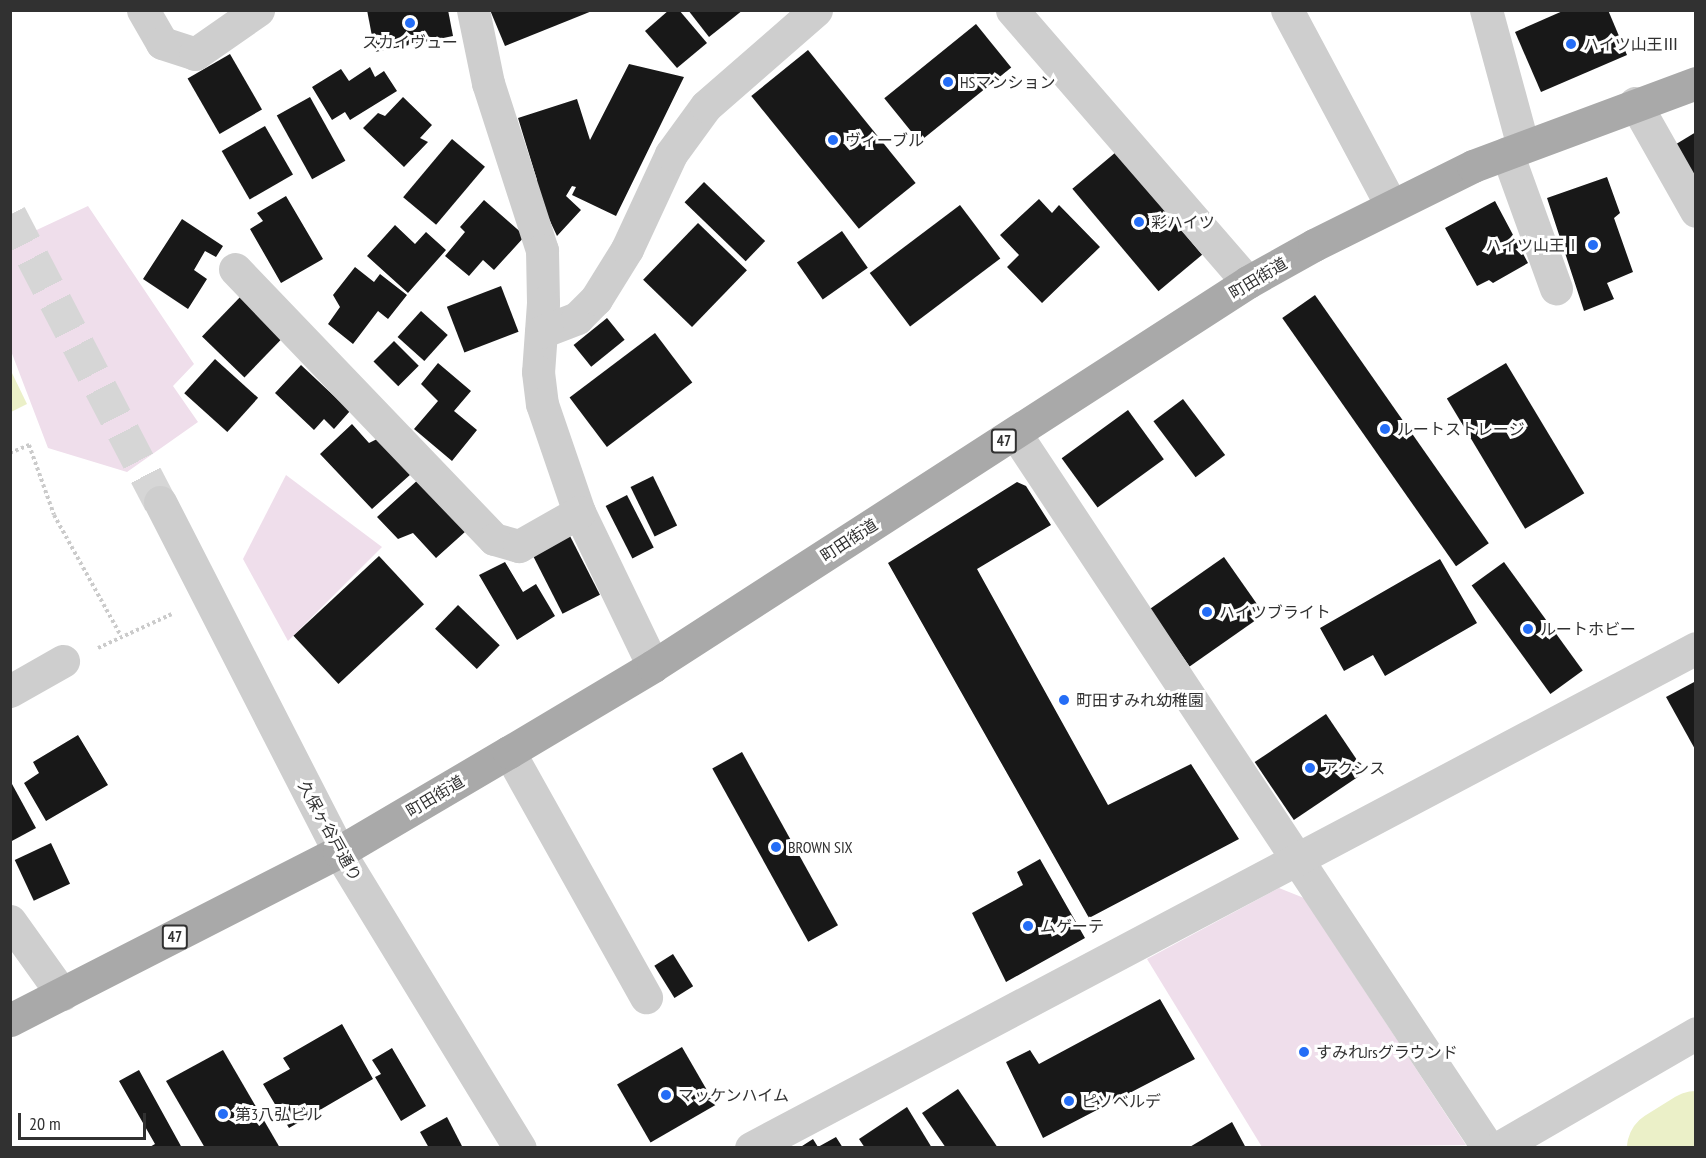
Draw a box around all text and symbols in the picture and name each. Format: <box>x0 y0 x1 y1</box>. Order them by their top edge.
marker: スカイヴュー <box>403 16 417 30</box>
place label: スカイヴュー <box>362 32 458 52</box>
place label: ハイツ山王Ⅲ <box>1583 34 1679 54</box>
marker: ハイツ山王Ⅲ <box>1564 37 1578 51</box>
place label: HSマンション <box>960 72 1055 92</box>
marker: HSマンション <box>941 75 955 89</box>
place label: ヴィーブル <box>845 130 925 150</box>
marker: ヴィーブル <box>826 133 840 147</box>
place label: 彩ハイツ <box>1151 212 1215 232</box>
marker: 彩ハイツ <box>1132 215 1146 229</box>
place label: ハイツ山王Ⅰ <box>1485 235 1581 255</box>
marker: ハイツ山王Ⅰ <box>1586 238 1600 252</box>
street label: 町田街道 <box>1226 253 1290 303</box>
place label: ルートストレージ <box>1397 419 1525 439</box>
marker: ルートストレージ <box>1378 422 1392 436</box>
road number: 47 <box>990 429 1018 453</box>
street label: 町田街道 <box>817 515 881 565</box>
place label: ハイツブライト <box>1219 602 1331 622</box>
marker: ハイツブライト <box>1200 605 1214 619</box>
place label: ルートホビー <box>1540 619 1636 639</box>
marker: ルートホビー <box>1521 622 1535 636</box>
place label: 町田すみれ幼稚園 <box>1076 690 1204 710</box>
marker: 町田すみれ幼稚園 <box>1057 693 1071 707</box>
place label: アクシス <box>1322 758 1386 778</box>
marker: アクシス <box>1303 761 1317 775</box>
street label: 町田街道 <box>403 771 467 821</box>
street label: 久保ヶ谷戸通り <box>294 777 366 885</box>
place label: BROWN SIX <box>788 837 853 857</box>
marker: BROWN SIX <box>769 840 783 854</box>
place label: ムゲーテ <box>1040 916 1104 936</box>
marker: ムゲーテ <box>1021 919 1035 933</box>
road number: 47 <box>162 925 188 949</box>
place label: すみれJrsグラウンド <box>1316 1042 1458 1062</box>
marker: すみれJrsグラウンド <box>1297 1045 1311 1059</box>
place label: マッケンハイム <box>678 1085 790 1105</box>
marker: マッケンハイム <box>659 1088 673 1102</box>
place label: ピソベルデ <box>1081 1091 1161 1111</box>
marker: ピソベルデ <box>1062 1094 1076 1108</box>
scale bar <box>21 1101 148 1139</box>
place label: 第3八弘ビル <box>235 1104 322 1124</box>
marker: 第3八弘ビル <box>216 1107 230 1121</box>
text: 20 m <box>29 1112 61 1135</box>

